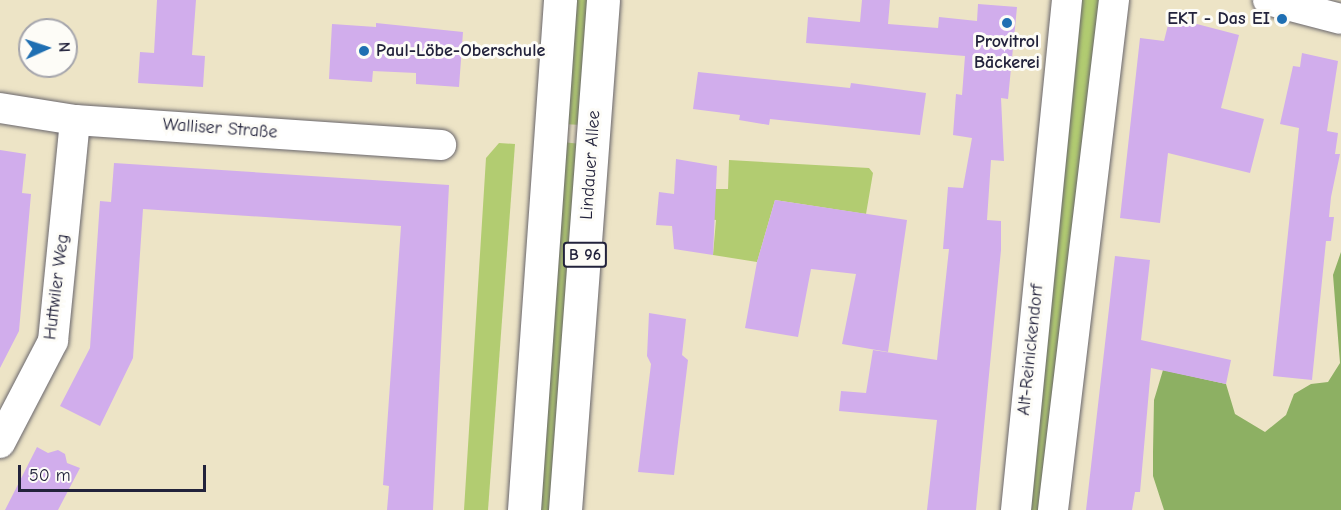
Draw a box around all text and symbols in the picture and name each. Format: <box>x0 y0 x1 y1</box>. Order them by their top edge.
place label: EKT - Das EI <box>1167 8 1270 30</box>
marker: EKT - Das EI <box>1275 12 1289 26</box>
marker: Provitrol Bäckerei <box>1000 16 1014 30</box>
north arrow <box>18 18 78 78</box>
place label: Provitrol Bäckerei <box>974 32 1040 74</box>
place label: Paul-Löbe-Oberschule <box>376 40 545 62</box>
text: N <box>55 41 73 53</box>
marker: Paul-Löbe-Oberschule <box>357 44 371 58</box>
street label: Lindauer Allee <box>576 110 606 220</box>
street label: Walliser Straße <box>162 114 278 144</box>
street label: Huttwiler Weg <box>40 233 74 341</box>
road number: B 96 <box>562 242 608 268</box>
street label: Alt-Reinickendorf <box>1013 283 1049 417</box>
scale bar <box>21 453 208 491</box>
text: 50 m <box>29 465 71 486</box>

